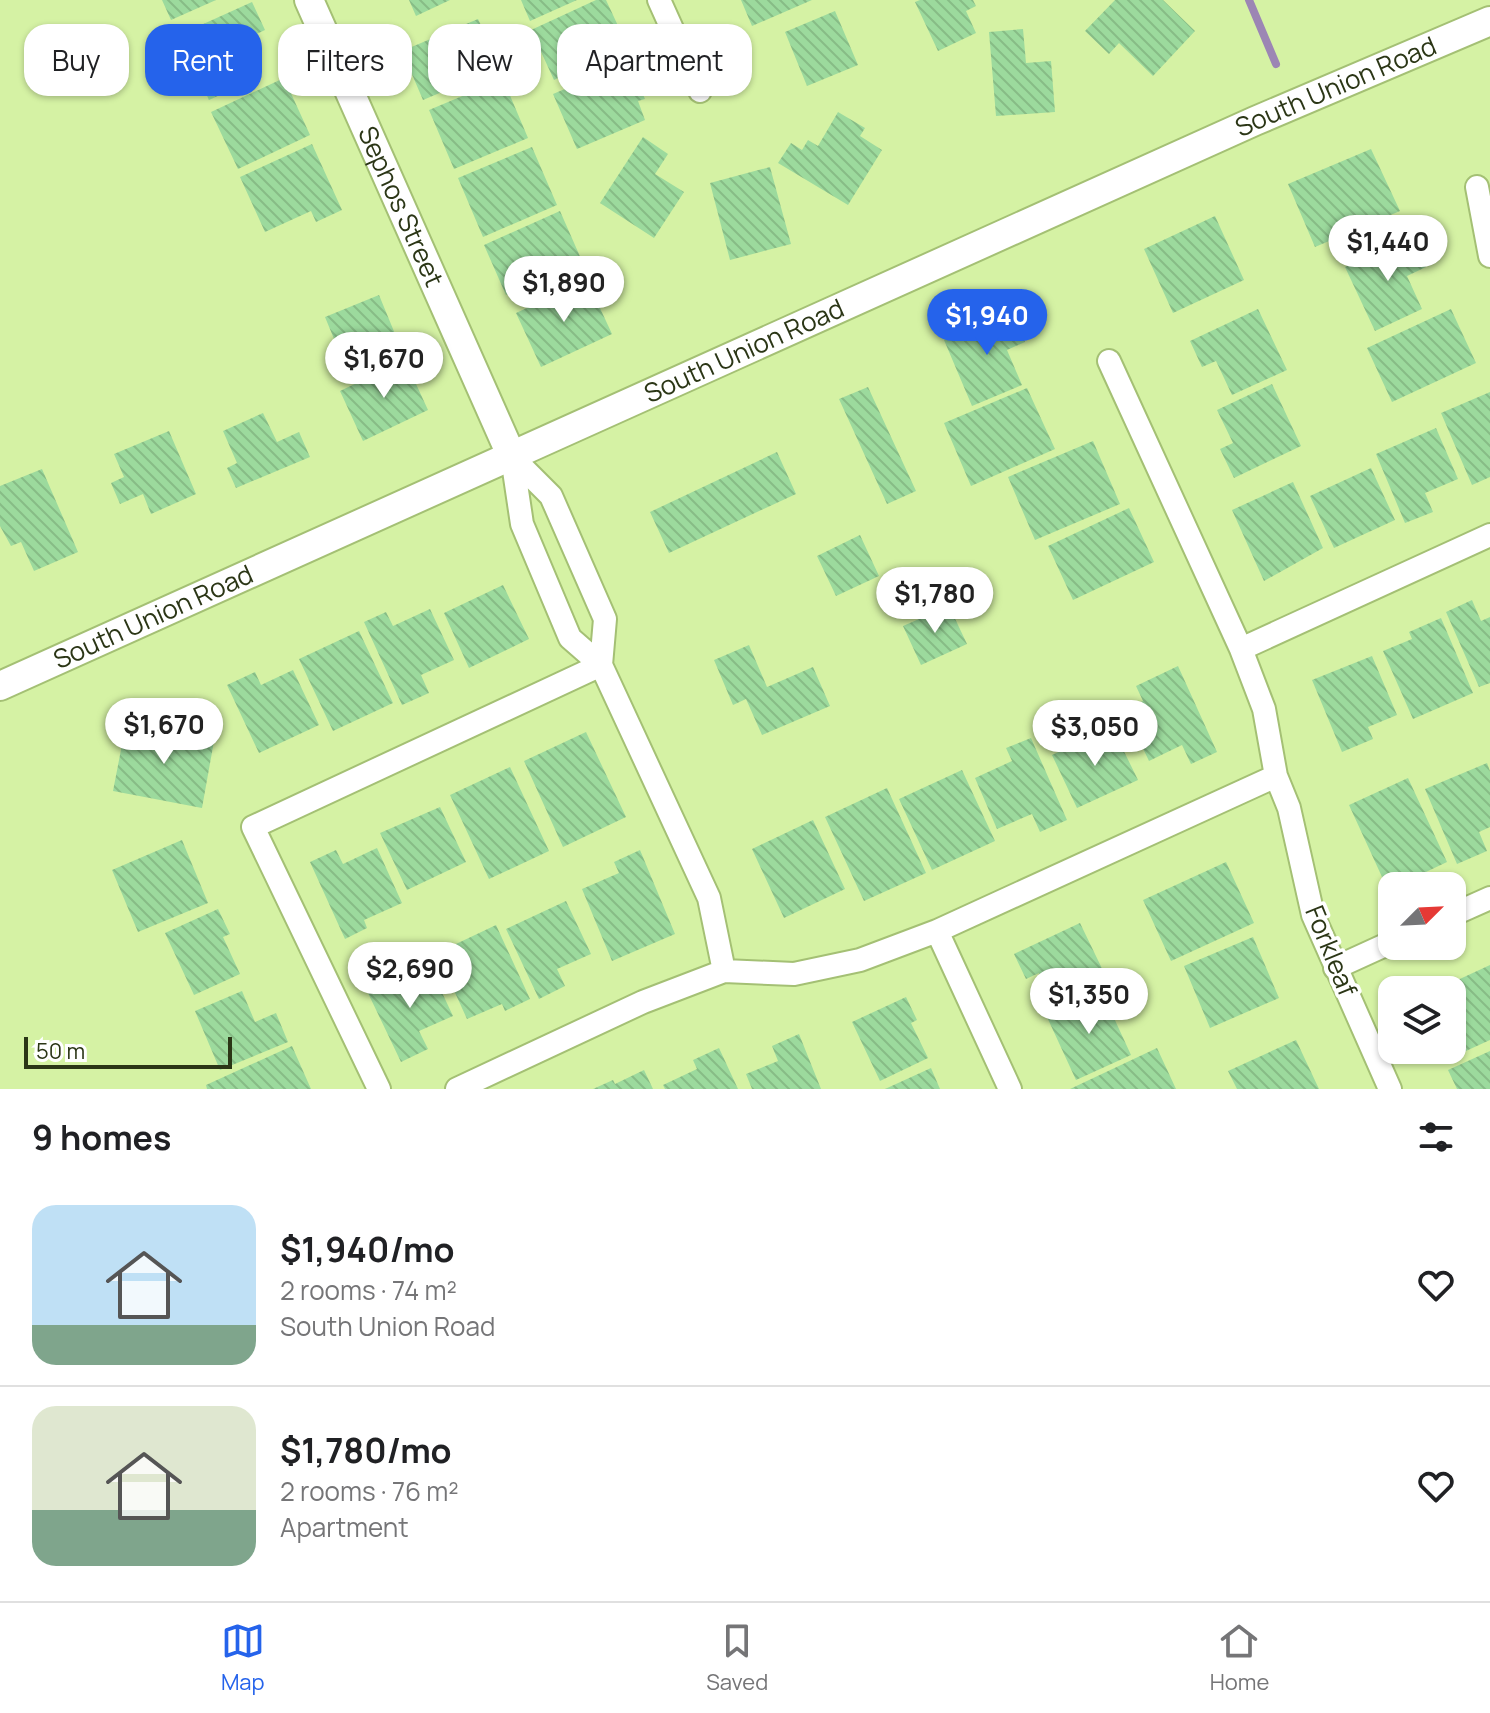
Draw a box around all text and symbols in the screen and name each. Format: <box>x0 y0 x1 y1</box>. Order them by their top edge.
chip: Buy <box>24 24 129 96</box>
chip: Rent <box>145 24 262 96</box>
chip: Filters <box>278 24 412 96</box>
chip: New <box>428 24 541 96</box>
chip: Apartment <box>557 24 752 96</box>
street label: South Union Road <box>1229 27 1441 145</box>
street label: Sephos Street <box>350 120 453 292</box>
pin: $1,440 <box>1323 215 1453 283</box>
text: $1,440 <box>1347 223 1430 259</box>
pin: $1,890 <box>499 256 629 324</box>
text: $1,890 <box>522 264 606 300</box>
street label: South Union Road <box>638 289 849 411</box>
pin: $1,940 <box>922 289 1052 357</box>
text: $1,940 <box>945 297 1029 333</box>
pin: $1,670 <box>319 332 449 400</box>
text: $1,670 <box>343 340 425 376</box>
street label: South Union Road <box>47 555 258 677</box>
pin: $1,780 <box>870 567 1000 635</box>
text: $1,780 <box>894 575 976 611</box>
pin: $1,670 <box>99 698 229 766</box>
pin: $3,050 <box>1030 700 1160 768</box>
text: $1,670 <box>123 706 205 742</box>
text: $3,050 <box>1051 708 1139 744</box>
north arrow <box>1378 872 1466 960</box>
map controls <box>1378 872 1466 1064</box>
street label: Forkleaf <box>1297 900 1366 1001</box>
pin: $2,690 <box>345 942 475 1010</box>
text: $2,690 <box>366 950 454 986</box>
pin: $1,350 <box>1024 968 1154 1036</box>
text: $1,350 <box>1048 976 1130 1012</box>
button: layers <box>1378 976 1466 1064</box>
scale bar <box>24 1033 232 1069</box>
text: 50 m <box>36 1036 85 1066</box>
text: 9 homes <box>32 1114 171 1160</box>
icon: filters <box>1414 1115 1458 1159</box>
text: $1,940/mo <box>280 1226 454 1272</box>
icon: home <box>96 1237 192 1333</box>
icon: heart <box>1414 1263 1458 1307</box>
text: 2 rooms · 74 m² <box>280 1272 457 1308</box>
text: South Union Road <box>280 1308 495 1344</box>
text: $1,780/mo <box>280 1427 452 1473</box>
icon: home <box>96 1438 192 1534</box>
icon: heart <box>1414 1464 1458 1508</box>
text: 2 rooms · 76 m² <box>280 1473 459 1509</box>
text: Apartment <box>280 1509 409 1545</box>
tab: Map <box>221 1619 265 1697</box>
tab: Saved <box>706 1619 768 1697</box>
tab: Home <box>1210 1619 1269 1697</box>

